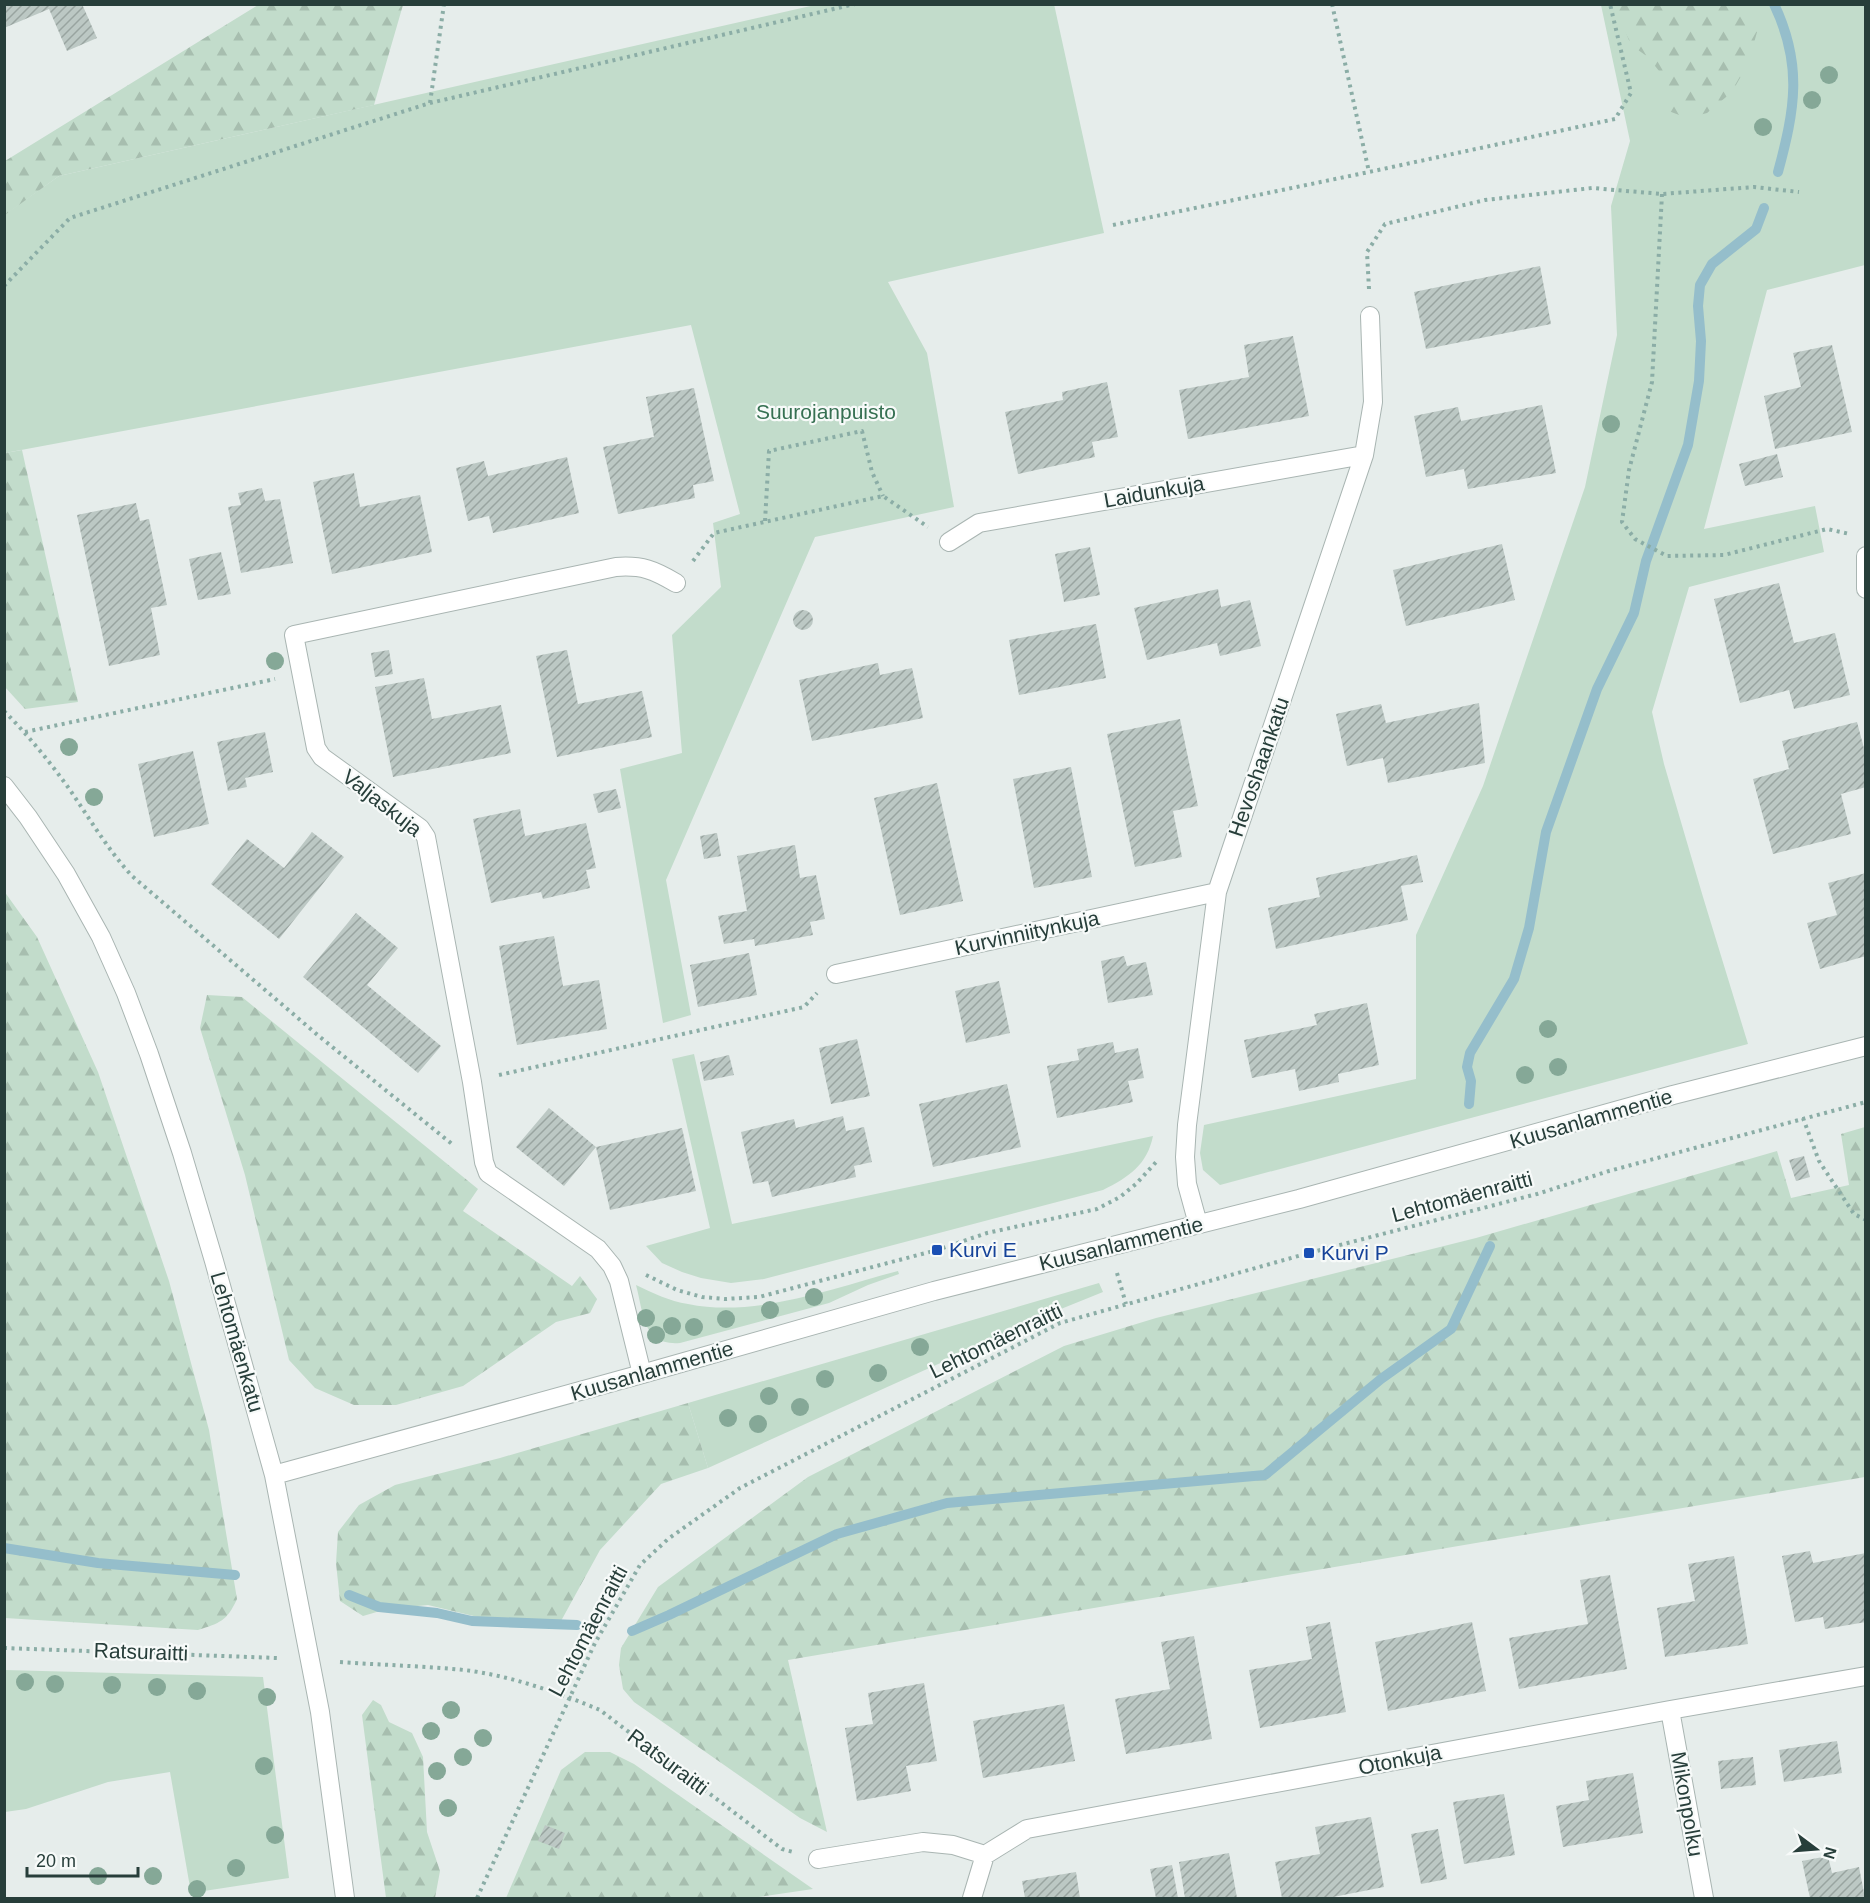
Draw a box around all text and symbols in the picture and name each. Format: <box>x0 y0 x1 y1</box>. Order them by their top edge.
park label: Suurojanpuisto <box>756 400 896 423</box>
street label: Laidunkuja <box>1102 471 1206 512</box>
street label: Hevoshaankatu <box>1224 694 1293 840</box>
street label: Valjaskuja <box>338 765 427 841</box>
street label: Kurvinniitynkuja <box>953 906 1102 959</box>
street label: Kuusanlammentie <box>1507 1084 1675 1153</box>
street label: Lehtomäenraitti <box>1389 1167 1535 1226</box>
street label: Kuusanlammentie <box>1037 1212 1205 1275</box>
place label: Kurvi E <box>949 1238 1017 1261</box>
place label: Kurvi P <box>1321 1241 1389 1264</box>
marker: Kurvi E <box>930 1243 944 1257</box>
marker: Kurvi P <box>1302 1246 1316 1260</box>
street label: Lehtomäenkatu <box>206 1269 268 1415</box>
street label: Lehtomäenraitti <box>926 1298 1066 1383</box>
street label: Kuusanlammentie <box>568 1336 736 1405</box>
street label: Lehtomäenraitti <box>543 1561 632 1700</box>
street label: Ratsuraitti <box>93 1638 189 1665</box>
street label: Ratsuraitti <box>624 1724 713 1799</box>
street label: Otonkuja <box>1356 1740 1444 1779</box>
street label: Mikonpolku <box>1667 1750 1708 1858</box>
north arrow <box>1786 1819 1846 1879</box>
scale bar <box>27 1840 138 1878</box>
text: N <box>1820 1845 1840 1861</box>
text: 20 m <box>36 1851 76 1871</box>

